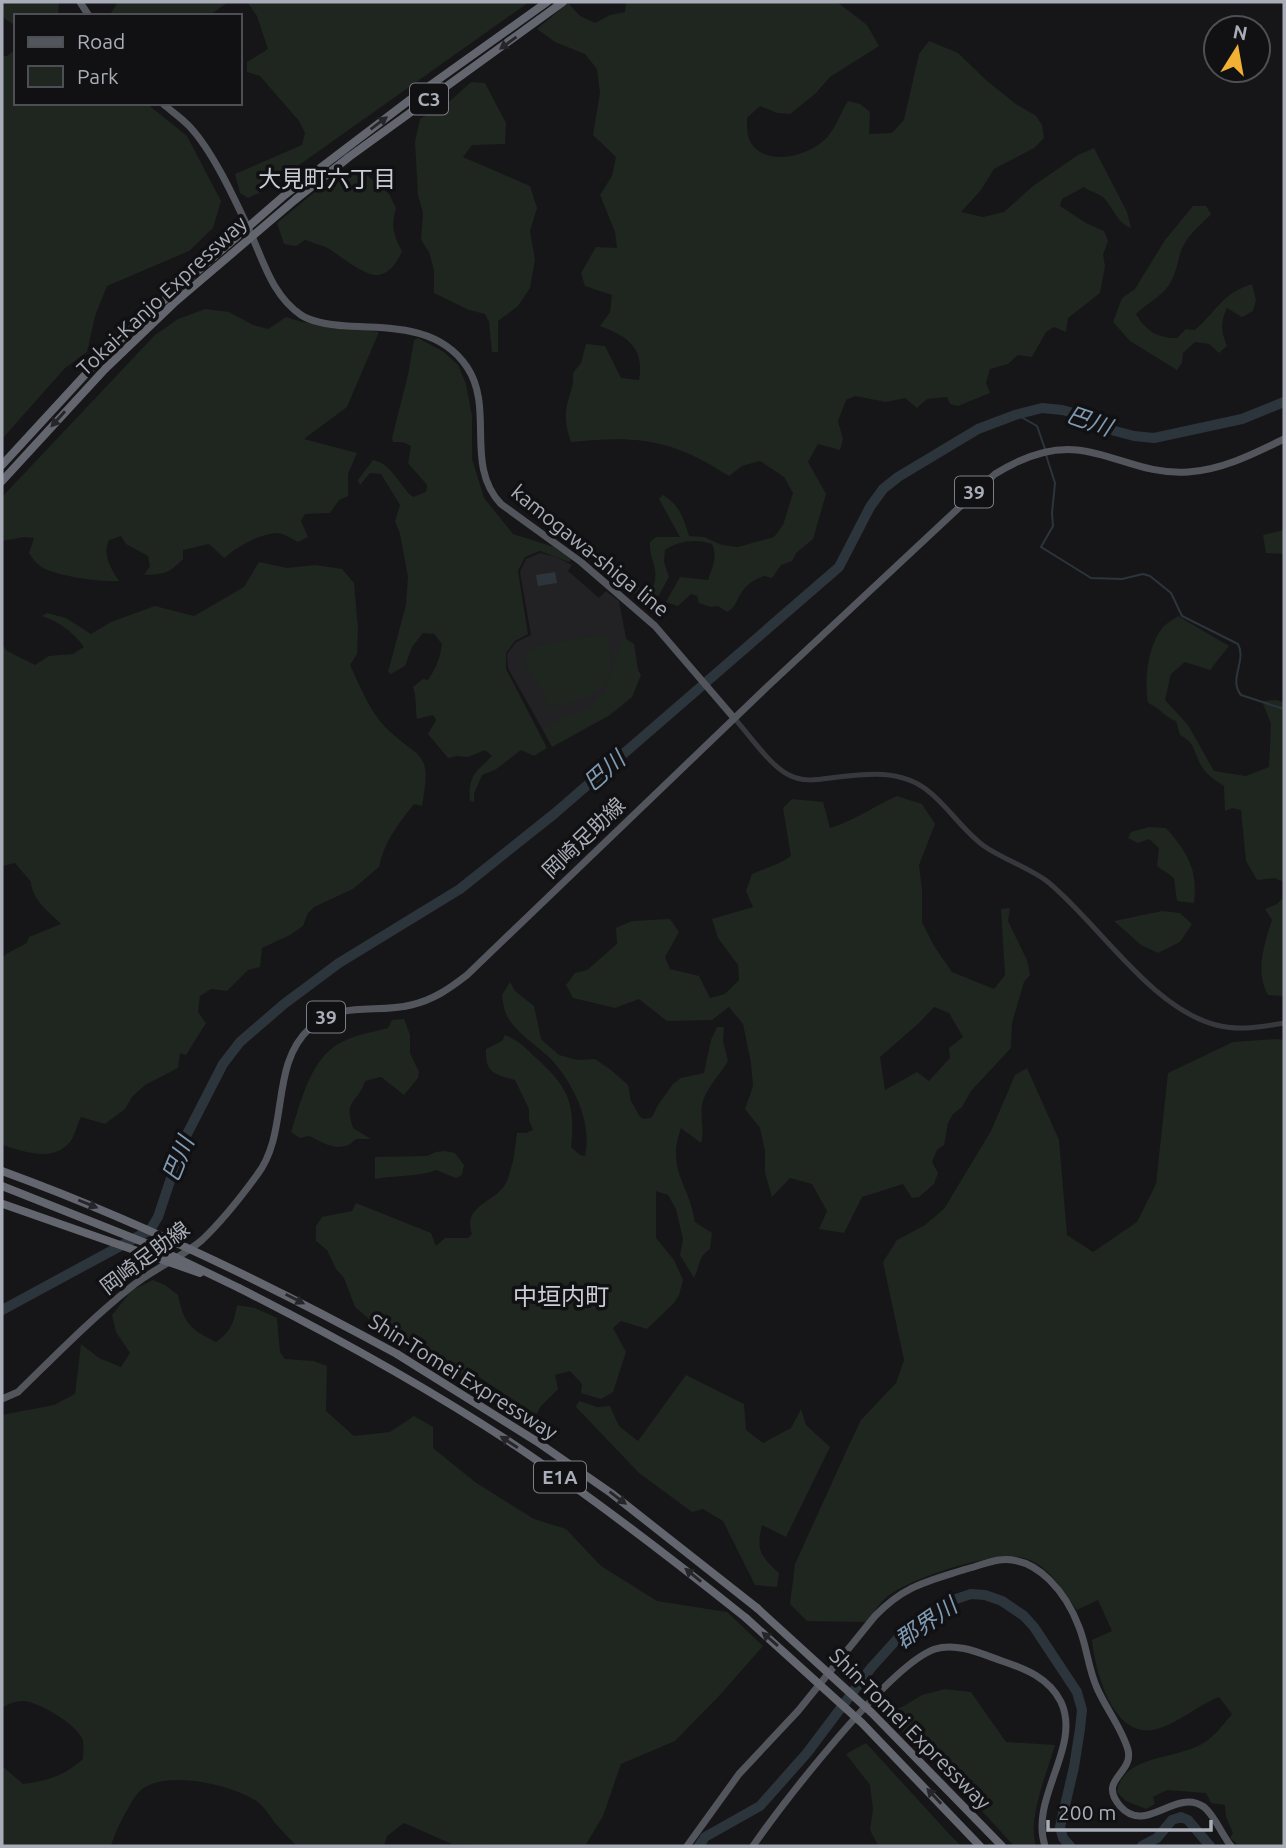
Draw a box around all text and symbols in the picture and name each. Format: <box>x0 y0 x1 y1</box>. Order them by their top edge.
legend <box>14 14 242 105</box>
north arrow <box>1202 14 1272 84</box>
text: N <box>1231 20 1249 44</box>
text: Road <box>77 29 125 53</box>
one-way arrow <box>499 36 517 50</box>
text: Park <box>77 64 119 88</box>
road number: C3 <box>410 83 448 114</box>
one-way arrow <box>370 116 388 130</box>
district label: 大見町六丁目 <box>258 166 396 191</box>
street label: Tokai-Kanjo Expressway <box>72 210 251 380</box>
water label: 巴川 <box>1063 401 1118 441</box>
one-way arrow <box>50 410 66 427</box>
road number: 39 <box>955 477 993 508</box>
street label: kamogawa-shiga line <box>507 479 674 621</box>
water label: 巴川 <box>578 744 631 795</box>
street label: 岡崎足助線 <box>537 792 629 882</box>
road number: 39 <box>307 1001 345 1032</box>
water label: 巴川 <box>157 1130 199 1185</box>
one-way arrow <box>78 1199 99 1210</box>
street label: 岡崎足助線 <box>95 1216 194 1298</box>
district label: 中垣内町 <box>513 1283 609 1310</box>
one-way arrow <box>285 1293 305 1305</box>
street label: Shin-Tomei Expressway <box>365 1308 562 1444</box>
one-way arrow <box>499 1436 518 1449</box>
road number: E1A <box>534 1462 586 1492</box>
one-way arrow <box>608 1491 627 1505</box>
one-way arrow <box>684 1568 702 1583</box>
water label: 郡界川 <box>890 1591 964 1653</box>
one-way arrow <box>761 1632 778 1647</box>
street label: Shin-Tomei Expressway <box>825 1643 996 1814</box>
one-way arrow <box>926 1788 942 1805</box>
scale bar <box>1048 1788 1211 1832</box>
text: 200 m <box>1058 1800 1116 1824</box>

